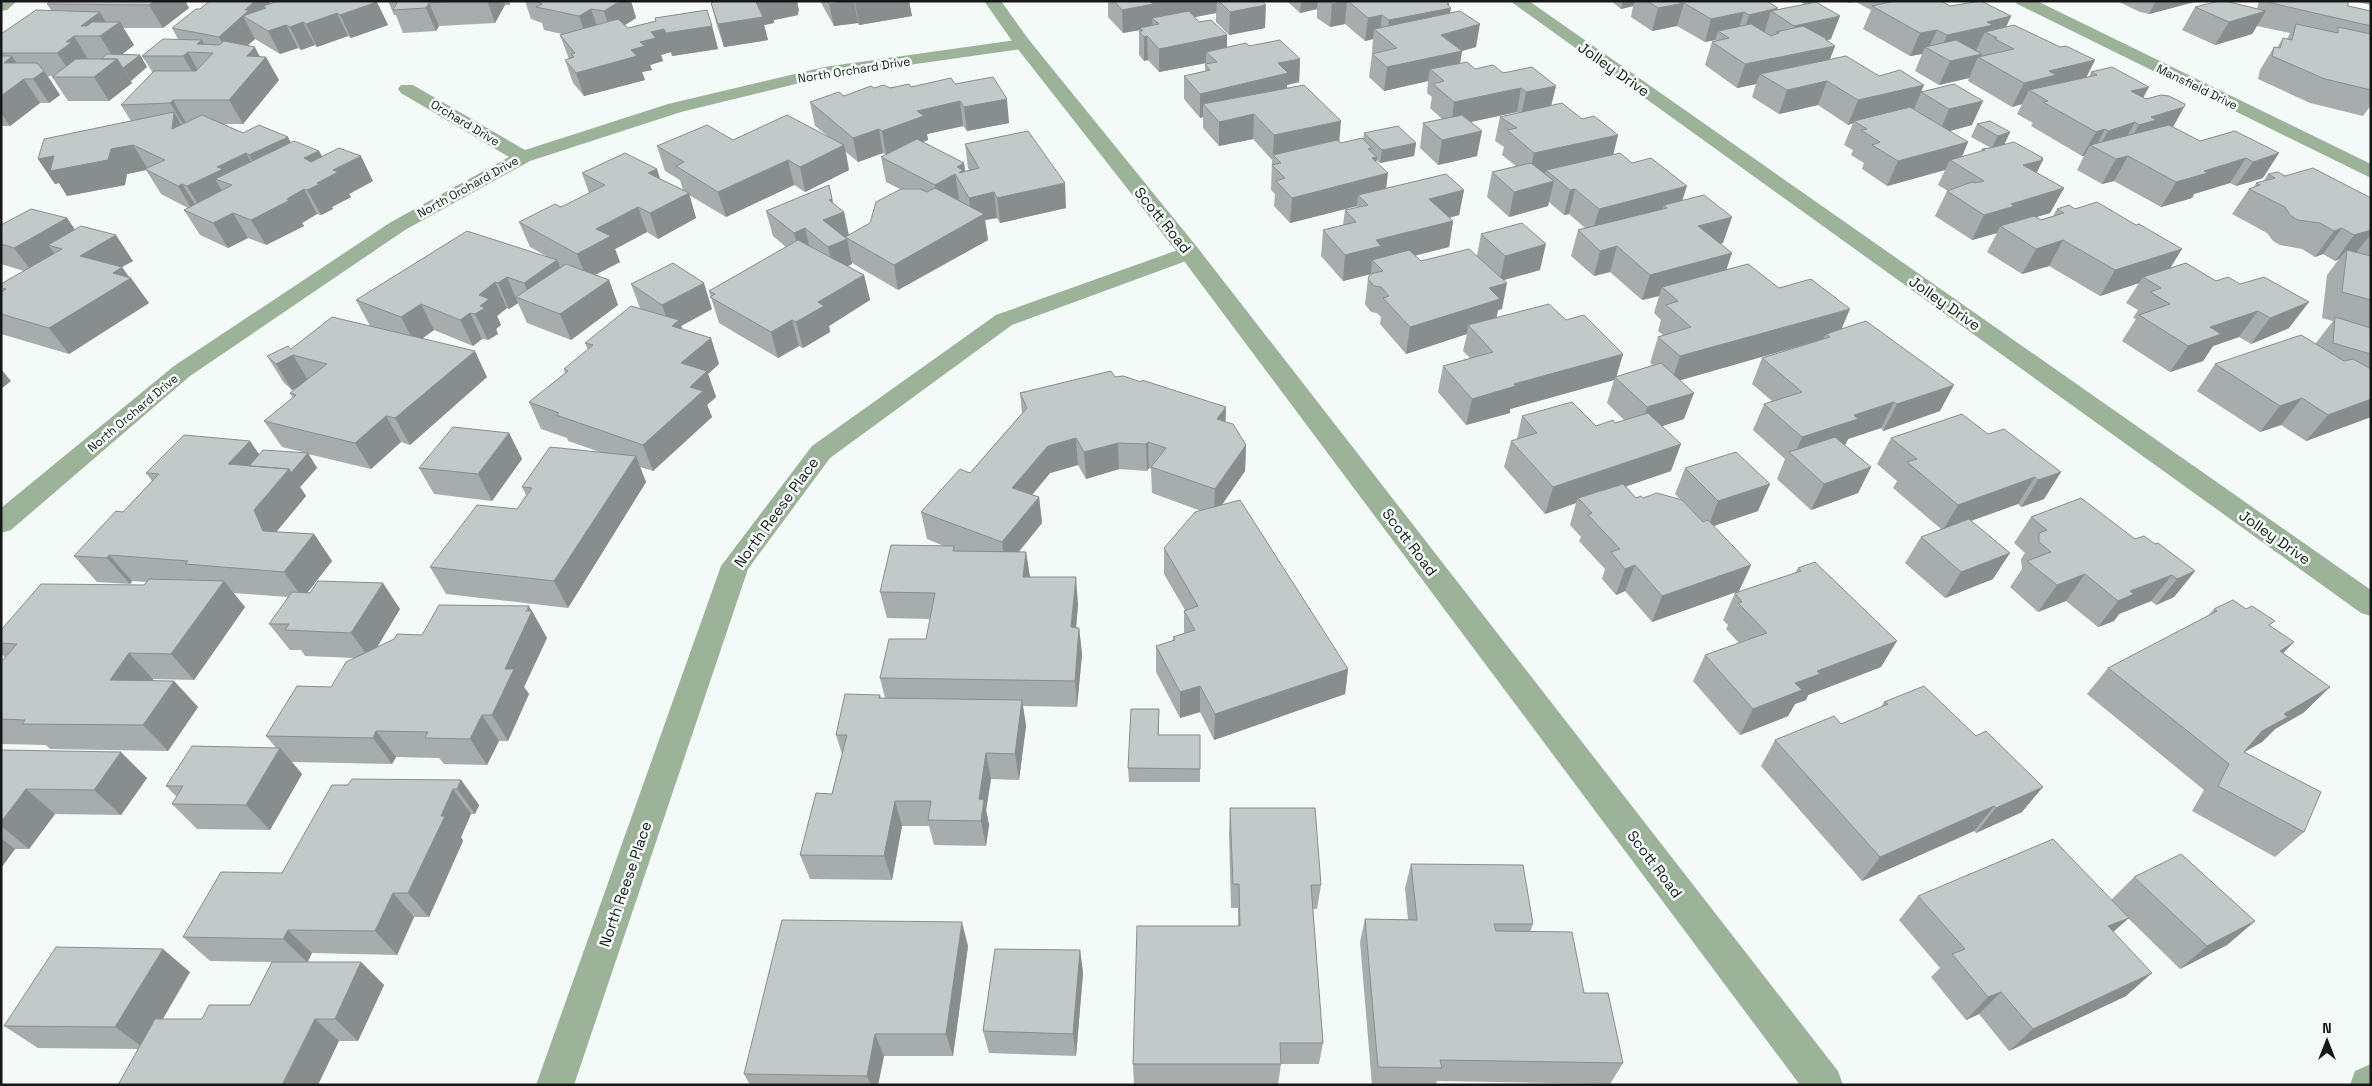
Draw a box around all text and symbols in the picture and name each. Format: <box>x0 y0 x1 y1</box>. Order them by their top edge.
street label: Jolley Drive <box>1575 37 1654 101</box>
street label: North Orchard Drive <box>797 53 911 87</box>
street label: Mansfield Drive <box>2154 60 2240 114</box>
street label: Orchard Drive <box>428 96 502 150</box>
street label: North Orchard Drive <box>414 152 522 222</box>
street label: Scott Road <box>1130 183 1196 257</box>
street label: Jolley Drive <box>1906 271 1985 335</box>
street label: North Orchard Drive <box>84 370 182 456</box>
street label: North Reese Place <box>730 453 822 571</box>
street label: Scott Road <box>1378 504 1442 580</box>
street label: Jolley Drive <box>2236 505 2315 569</box>
street label: North Reese Place <box>595 819 655 949</box>
street label: Scott Road <box>1623 826 1687 902</box>
north arrow <box>2302 1016 2352 1066</box>
text: N <box>2322 1019 2332 1037</box>

